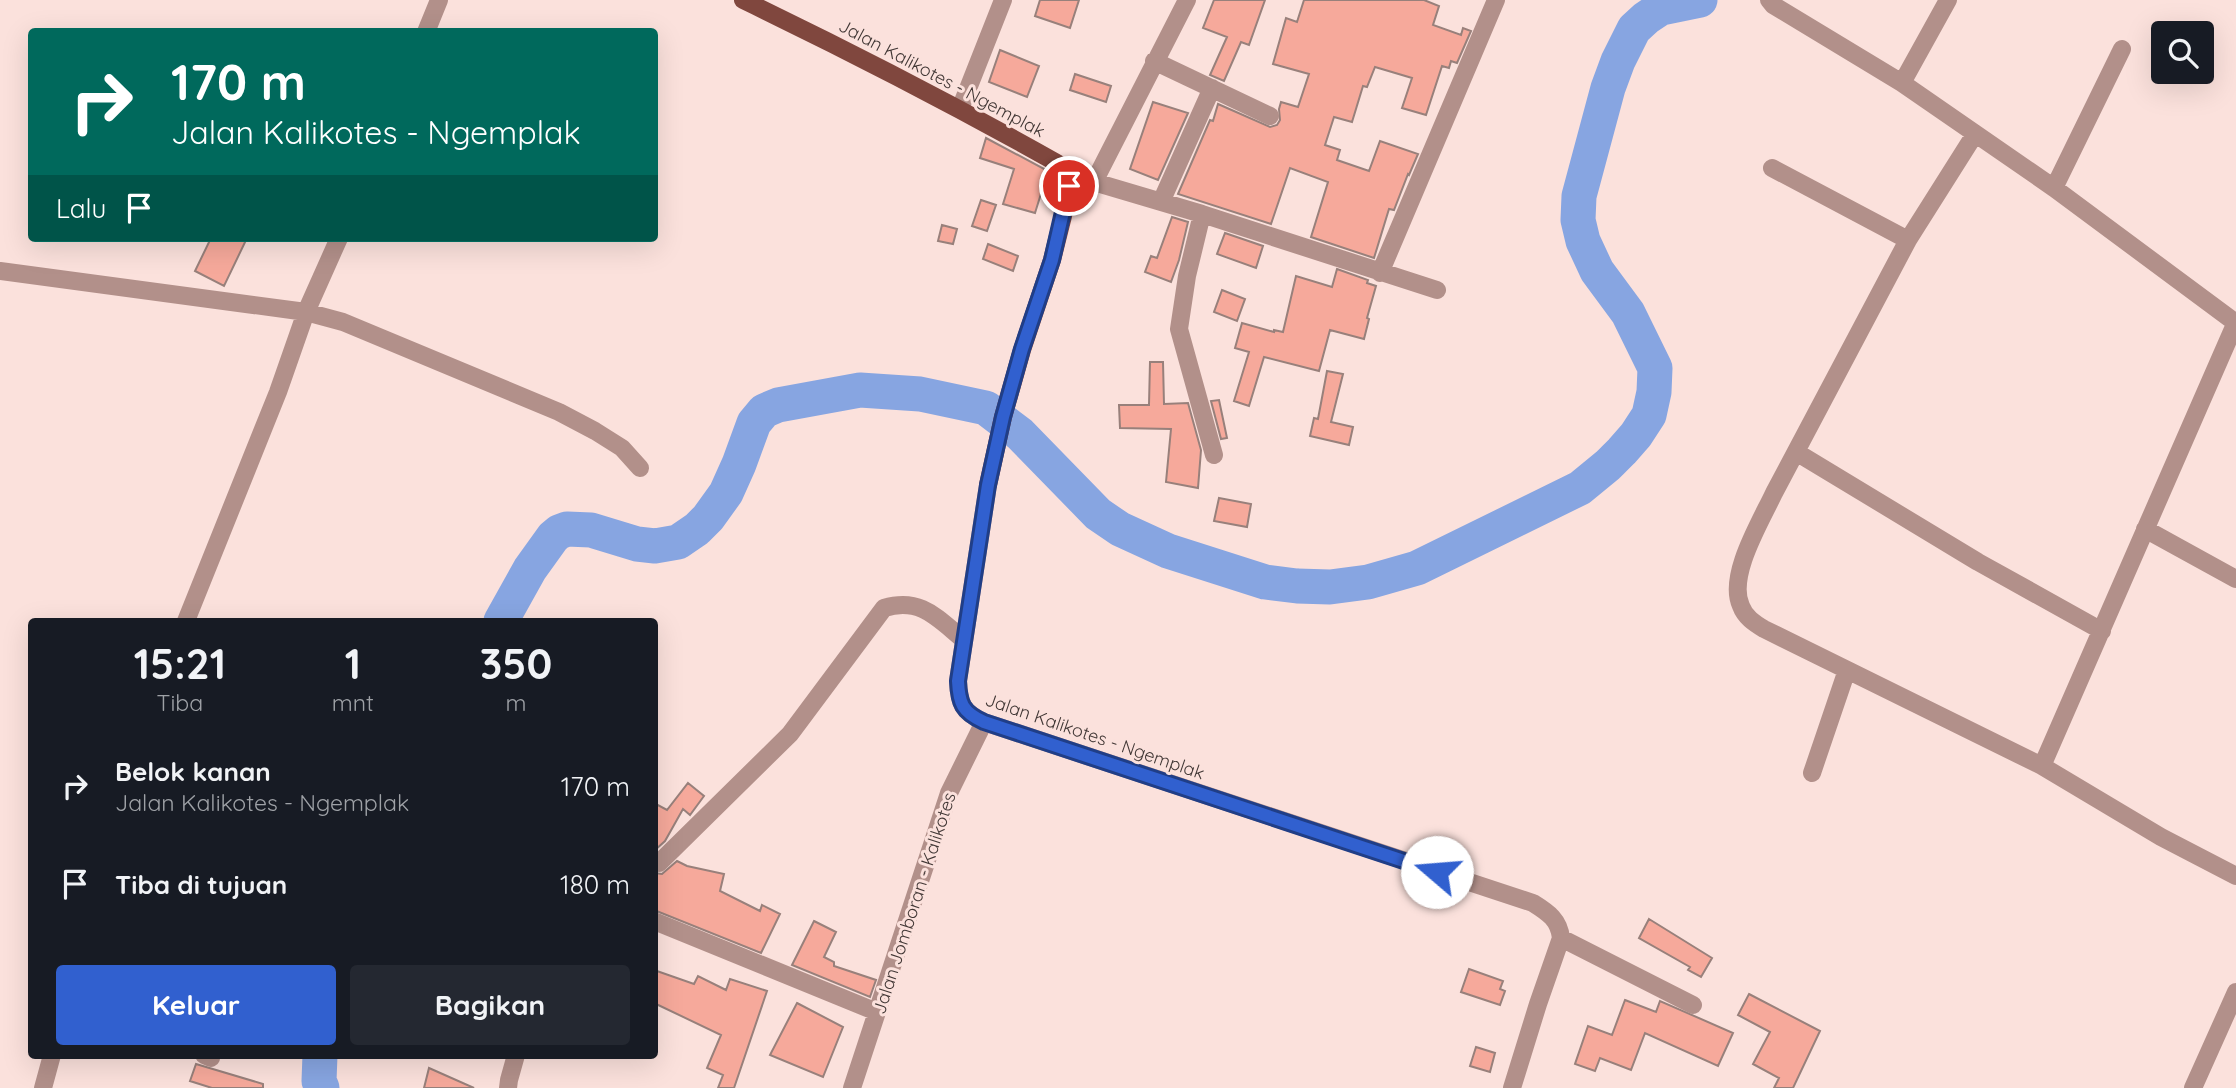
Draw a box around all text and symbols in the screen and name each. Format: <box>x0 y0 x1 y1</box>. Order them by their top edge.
street label: Jalan Kalikotes - Ngemplak <box>835 14 1049 142</box>
map controls <box>2151 21 2214 84</box>
button: search <box>2151 21 2214 84</box>
text: 170 m <box>171 51 306 112</box>
icon: right <box>56 56 147 147</box>
text: Jalan Kalikotes - Ngemplak <box>171 112 581 152</box>
pin <box>1039 156 1099 216</box>
icon: arrive <box>1050 167 1088 205</box>
icon: arrive <box>120 189 158 227</box>
text: Lalu <box>56 192 106 225</box>
text: 15:21 <box>134 637 226 690</box>
text: 1 <box>345 637 361 690</box>
text: 350 <box>480 637 552 690</box>
text: Tiba <box>157 688 203 717</box>
text: mnt <box>332 688 374 717</box>
text: m <box>505 688 526 717</box>
street label: Jalan Kalikotes - Ngemplak <box>982 688 1208 784</box>
text: Belok kanan <box>115 755 271 788</box>
icon: right <box>56 767 94 805</box>
text: 170 m <box>561 770 630 803</box>
text: Jalan Kalikotes - Ngemplak <box>115 788 409 817</box>
street label: Jalan Jomboran - Kalikotes <box>867 789 961 1017</box>
position arrow <box>1400 835 1474 909</box>
icon: arrive <box>56 865 94 903</box>
text: Tiba di tujuan <box>115 868 287 901</box>
text: 180 m <box>560 868 630 901</box>
button: Keluar <box>56 965 336 1045</box>
button: Bagikan <box>350 965 630 1045</box>

